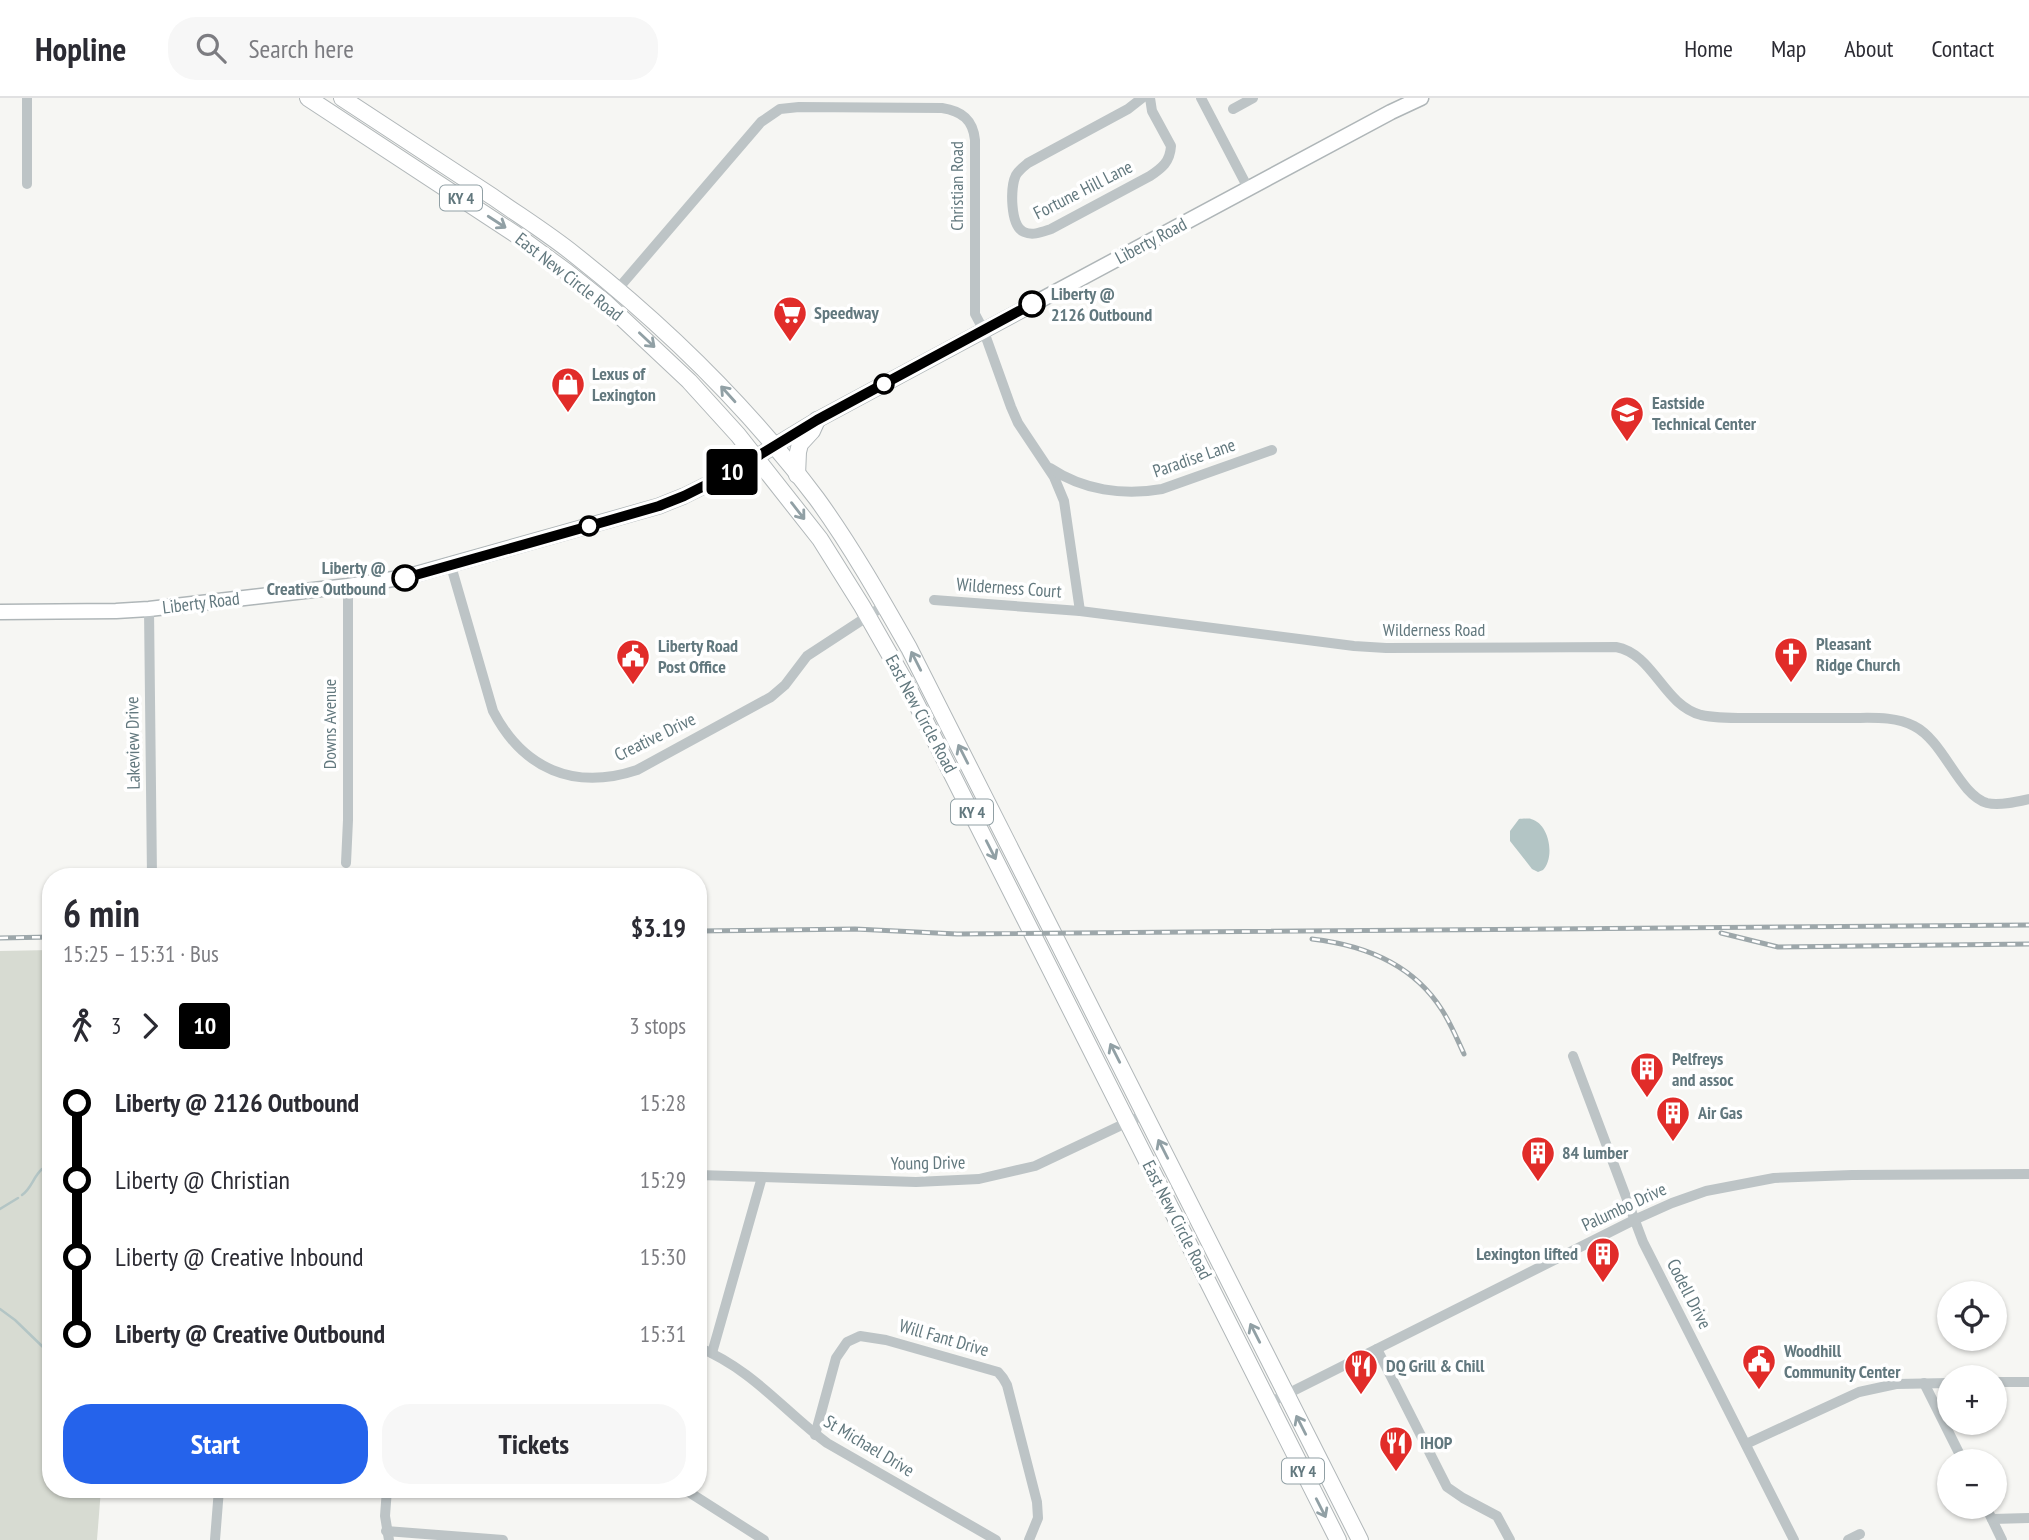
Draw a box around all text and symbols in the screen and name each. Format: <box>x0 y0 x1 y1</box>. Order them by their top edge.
search box <box>168 17 658 80</box>
text: Hopline <box>35 27 126 70</box>
icon: search <box>192 29 230 67</box>
text: Search here <box>248 32 354 65</box>
text: Home <box>1684 33 1733 64</box>
text: Map <box>1771 33 1806 64</box>
text: About <box>1844 33 1893 64</box>
text: Contact <box>1931 33 1994 64</box>
street label: Christian Road <box>945 141 968 231</box>
street label: Fortune Hill Lane <box>1029 155 1136 224</box>
road number: KY 4 <box>440 186 482 211</box>
street label: Liberty Road <box>1111 212 1190 269</box>
one-way arrow <box>487 215 506 229</box>
street label: East New Circle Road <box>511 227 628 326</box>
place label: Liberty @ 2126 Outbound <box>1051 282 1152 326</box>
marker: Liberty @ 2126 Outbound <box>1019 291 1045 317</box>
supermarket icon: Speedway <box>771 294 809 343</box>
place label: Speedway <box>814 301 880 324</box>
one-way arrow <box>638 332 655 349</box>
place label: Lexus of Lexington <box>592 362 656 406</box>
shop icon: Lexus of Lexington <box>549 365 587 414</box>
unlabelled marker <box>874 374 894 394</box>
one-way arrow <box>719 386 736 403</box>
place label: Eastside Technical Center <box>1652 391 1757 435</box>
school or university icon: Eastside Technical Center <box>1608 394 1646 443</box>
street label: Paradise Lane <box>1150 433 1238 482</box>
line badge: 10 <box>700 449 764 495</box>
text: 10 <box>721 456 743 487</box>
one-way arrow <box>790 501 805 520</box>
unlabelled marker <box>579 516 599 536</box>
place label: Liberty @ Creative Outbound <box>267 556 386 600</box>
marker: Liberty @ Creative Outbound <box>392 565 418 591</box>
street label: Wilderness Court <box>956 572 1062 603</box>
street label: Liberty Road <box>161 586 241 619</box>
street label: Wilderness Road <box>1383 618 1485 641</box>
place label: Pleasant Ridge Church <box>1816 632 1900 676</box>
place label: Liberty Road Post Office <box>658 634 738 678</box>
church icon: Pleasant Ridge Church <box>1772 635 1810 684</box>
public building icon: Liberty Road Post Office <box>614 637 652 686</box>
street label: East New Circle Road <box>881 651 962 777</box>
one-way arrow <box>908 651 922 672</box>
street label: Downs Avenue <box>318 679 341 769</box>
street label: Lakeview Drive <box>120 696 145 790</box>
street label: Creative Drive <box>610 707 699 766</box>
one-way arrow <box>956 744 970 764</box>
road number: KY 4 <box>951 800 993 824</box>
one-way arrow <box>985 839 999 860</box>
text: 6 min <box>63 888 140 937</box>
text: $3.19 <box>631 911 686 944</box>
text: 15:25 – 15:31 · Bus <box>63 939 219 968</box>
icon: walk <box>63 1007 101 1045</box>
icon: forward <box>131 1007 169 1045</box>
text: 10 <box>193 1010 216 1041</box>
text: 3 <box>111 1011 121 1040</box>
text: 3 stops <box>629 1011 686 1040</box>
one-way arrow <box>1107 1043 1121 1064</box>
place label: Pelfreys and assoc <box>1672 1047 1734 1091</box>
building icon: Pelfreys and assoc <box>1628 1050 1666 1099</box>
text: Liberty @ 2126 Outbound <box>115 1086 359 1119</box>
text: 15:28 <box>640 1088 686 1117</box>
building icon: Air Gas <box>1654 1094 1692 1143</box>
place label: Air Gas <box>1697 1101 1743 1124</box>
building icon: 84 lumber <box>1519 1134 1557 1183</box>
one-way arrow <box>1156 1139 1170 1160</box>
place label: 84 lumber <box>1562 1141 1629 1164</box>
street label: Young Drive <box>890 1150 966 1175</box>
street label: East New Circle Road <box>1138 1156 1217 1283</box>
text: Liberty @ Christian <box>115 1163 290 1196</box>
text: 15:29 <box>640 1165 686 1194</box>
street label: Palumbo Drive <box>1578 1177 1670 1236</box>
building icon: Lexington lifted <box>1584 1235 1622 1284</box>
text: Liberty @ Creative Inbound <box>115 1240 363 1273</box>
text: 15:30 <box>640 1242 686 1271</box>
place label: Lexington lifted <box>1476 1242 1578 1265</box>
street label: Codell Drive <box>1662 1255 1717 1333</box>
map controls <box>1937 1281 2007 1519</box>
button: locate <box>1937 1281 2007 1351</box>
street label: Will Fant Drive <box>897 1314 992 1361</box>
text: Liberty @ Creative Outbound <box>115 1317 385 1350</box>
text: 15:31 <box>640 1319 686 1348</box>
one-way arrow <box>1248 1323 1262 1344</box>
place label: Woodhill Community Center <box>1783 1339 1901 1383</box>
public building icon: Woodhill Community Center <box>1740 1342 1778 1391</box>
restaurant icon: DQ Grill & Chill <box>1342 1347 1380 1396</box>
place label: DQ Grill & Chill <box>1386 1354 1485 1377</box>
button: + <box>1937 1365 2007 1435</box>
button: Start <box>63 1404 368 1484</box>
button: Tickets <box>382 1404 686 1484</box>
street label: St Michael Drive <box>820 1410 919 1482</box>
one-way arrow <box>1294 1415 1308 1435</box>
restaurant icon: IHOP <box>1377 1424 1415 1473</box>
place label: IHOP <box>1420 1431 1453 1454</box>
button: − <box>1937 1449 2007 1519</box>
road number: KY 4 <box>1282 1458 1324 1484</box>
one-way arrow <box>1315 1497 1329 1517</box>

